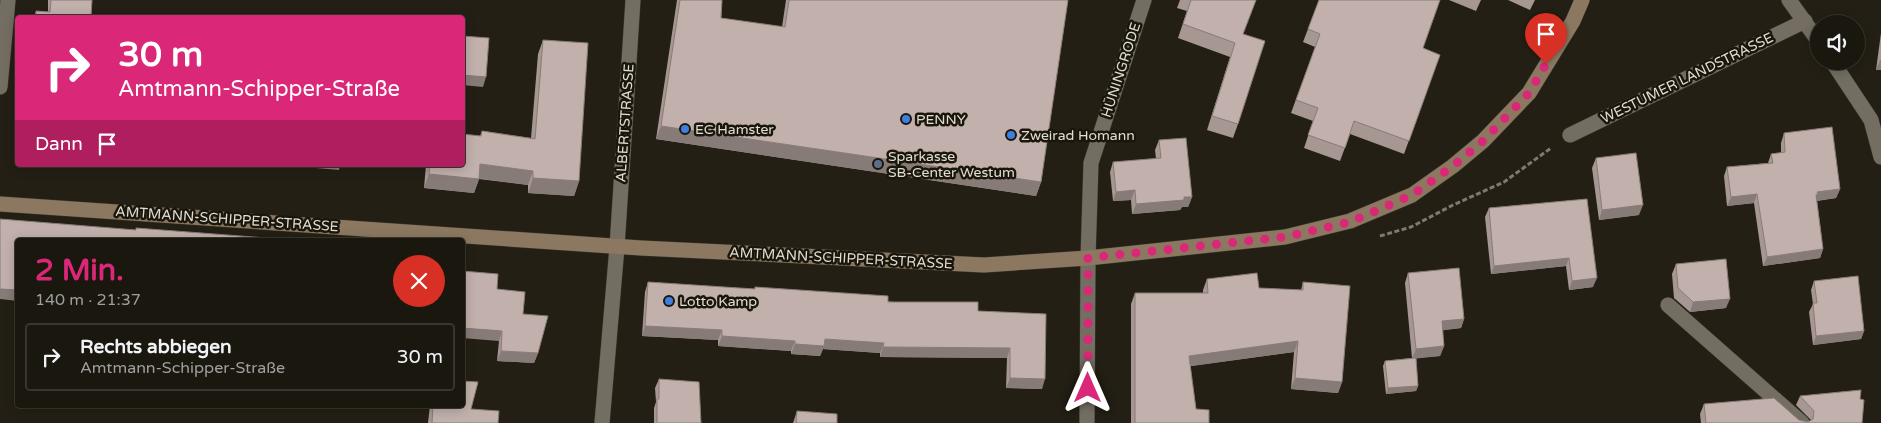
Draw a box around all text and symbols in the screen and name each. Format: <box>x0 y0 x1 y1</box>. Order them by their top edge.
pin <box>1525 13 1567 64</box>
map controls <box>1810 15 1865 70</box>
button: sound <box>1810 15 1865 70</box>
street label: HÜNINGRODE <box>1098 20 1144 120</box>
icon: arrive <box>1532 20 1560 48</box>
street label: WESTUMER LANDSTRASSE <box>1598 29 1776 127</box>
text: 30 m <box>118 34 203 76</box>
icon: right <box>35 35 100 100</box>
street label: ALBERTSTRASSE <box>612 63 638 183</box>
text: Amtmann-Schipper-Straße <box>118 76 400 102</box>
place label: PENNY <box>916 111 966 128</box>
marker: PENNY <box>900 113 912 125</box>
place label: EC Hamster <box>695 121 774 138</box>
marker: EC Hamster <box>679 123 691 135</box>
place label: Zweirad Homann <box>1021 127 1135 144</box>
marker: Zweirad Homann <box>1005 129 1017 141</box>
icon: arrive <box>93 130 121 158</box>
text: Dann <box>35 133 83 155</box>
place label: Sparkasse SB-Center Westum <box>888 148 1015 181</box>
marker: Sparkasse SB-Center Westum <box>872 158 884 170</box>
street label: AMTMANN-SCHIPPER-STRASSE <box>115 203 339 235</box>
street label: AMTMANN-SCHIPPER-STRASSE <box>729 244 953 272</box>
text: 2 Min. <box>35 252 124 289</box>
button: close <box>393 255 445 307</box>
text: 140 m · 21:37 <box>35 290 141 310</box>
place label: Lotto Kamp <box>679 293 757 310</box>
marker: Lotto Kamp <box>663 295 675 307</box>
text: Rechts abbiegen <box>80 336 232 358</box>
icon: right <box>37 343 65 371</box>
text: 30 m <box>397 346 443 368</box>
text: Amtmann-Schipper-Straße <box>80 358 285 378</box>
position arrow <box>1061 361 1113 413</box>

